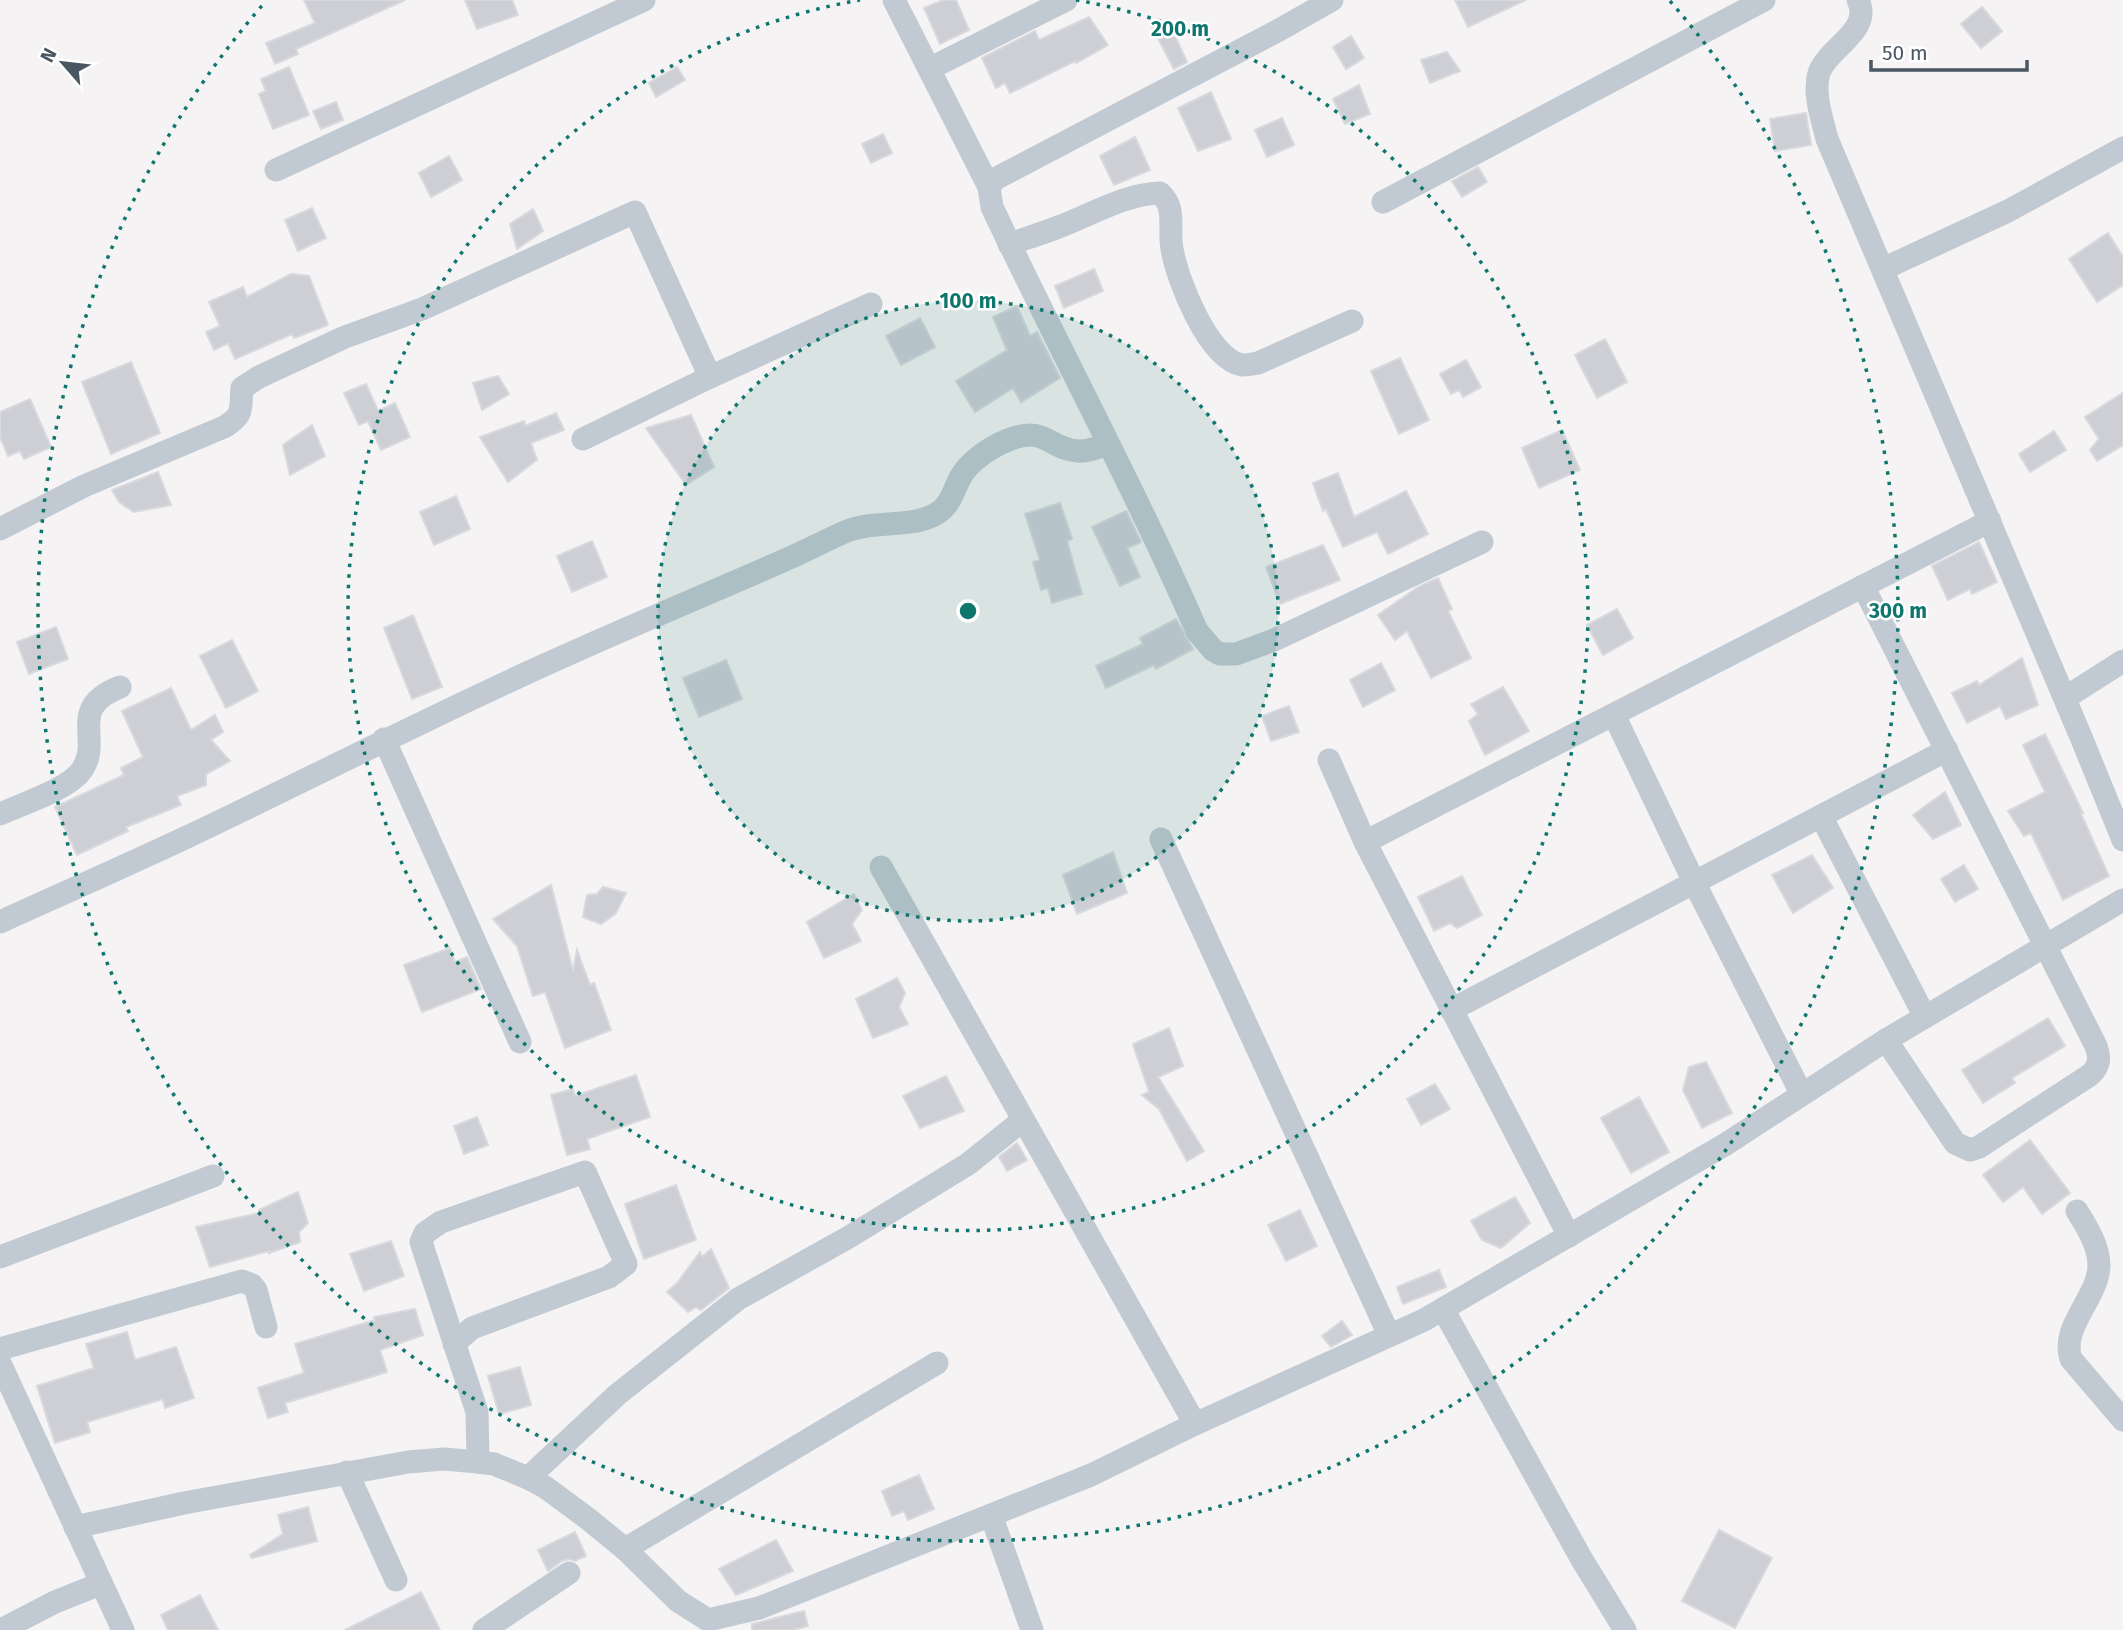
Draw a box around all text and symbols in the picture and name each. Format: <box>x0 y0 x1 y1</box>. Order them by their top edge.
text: 200 m <box>1151 16 1209 42</box>
north arrow <box>28 28 98 98</box>
scale bar <box>1871 28 2027 72</box>
text: 50 m <box>1882 40 1928 66</box>
text: N <box>35 44 62 66</box>
text: 100 m <box>939 288 997 314</box>
text: 300 m <box>1868 598 1927 624</box>
centre of rings <box>956 599 980 623</box>

